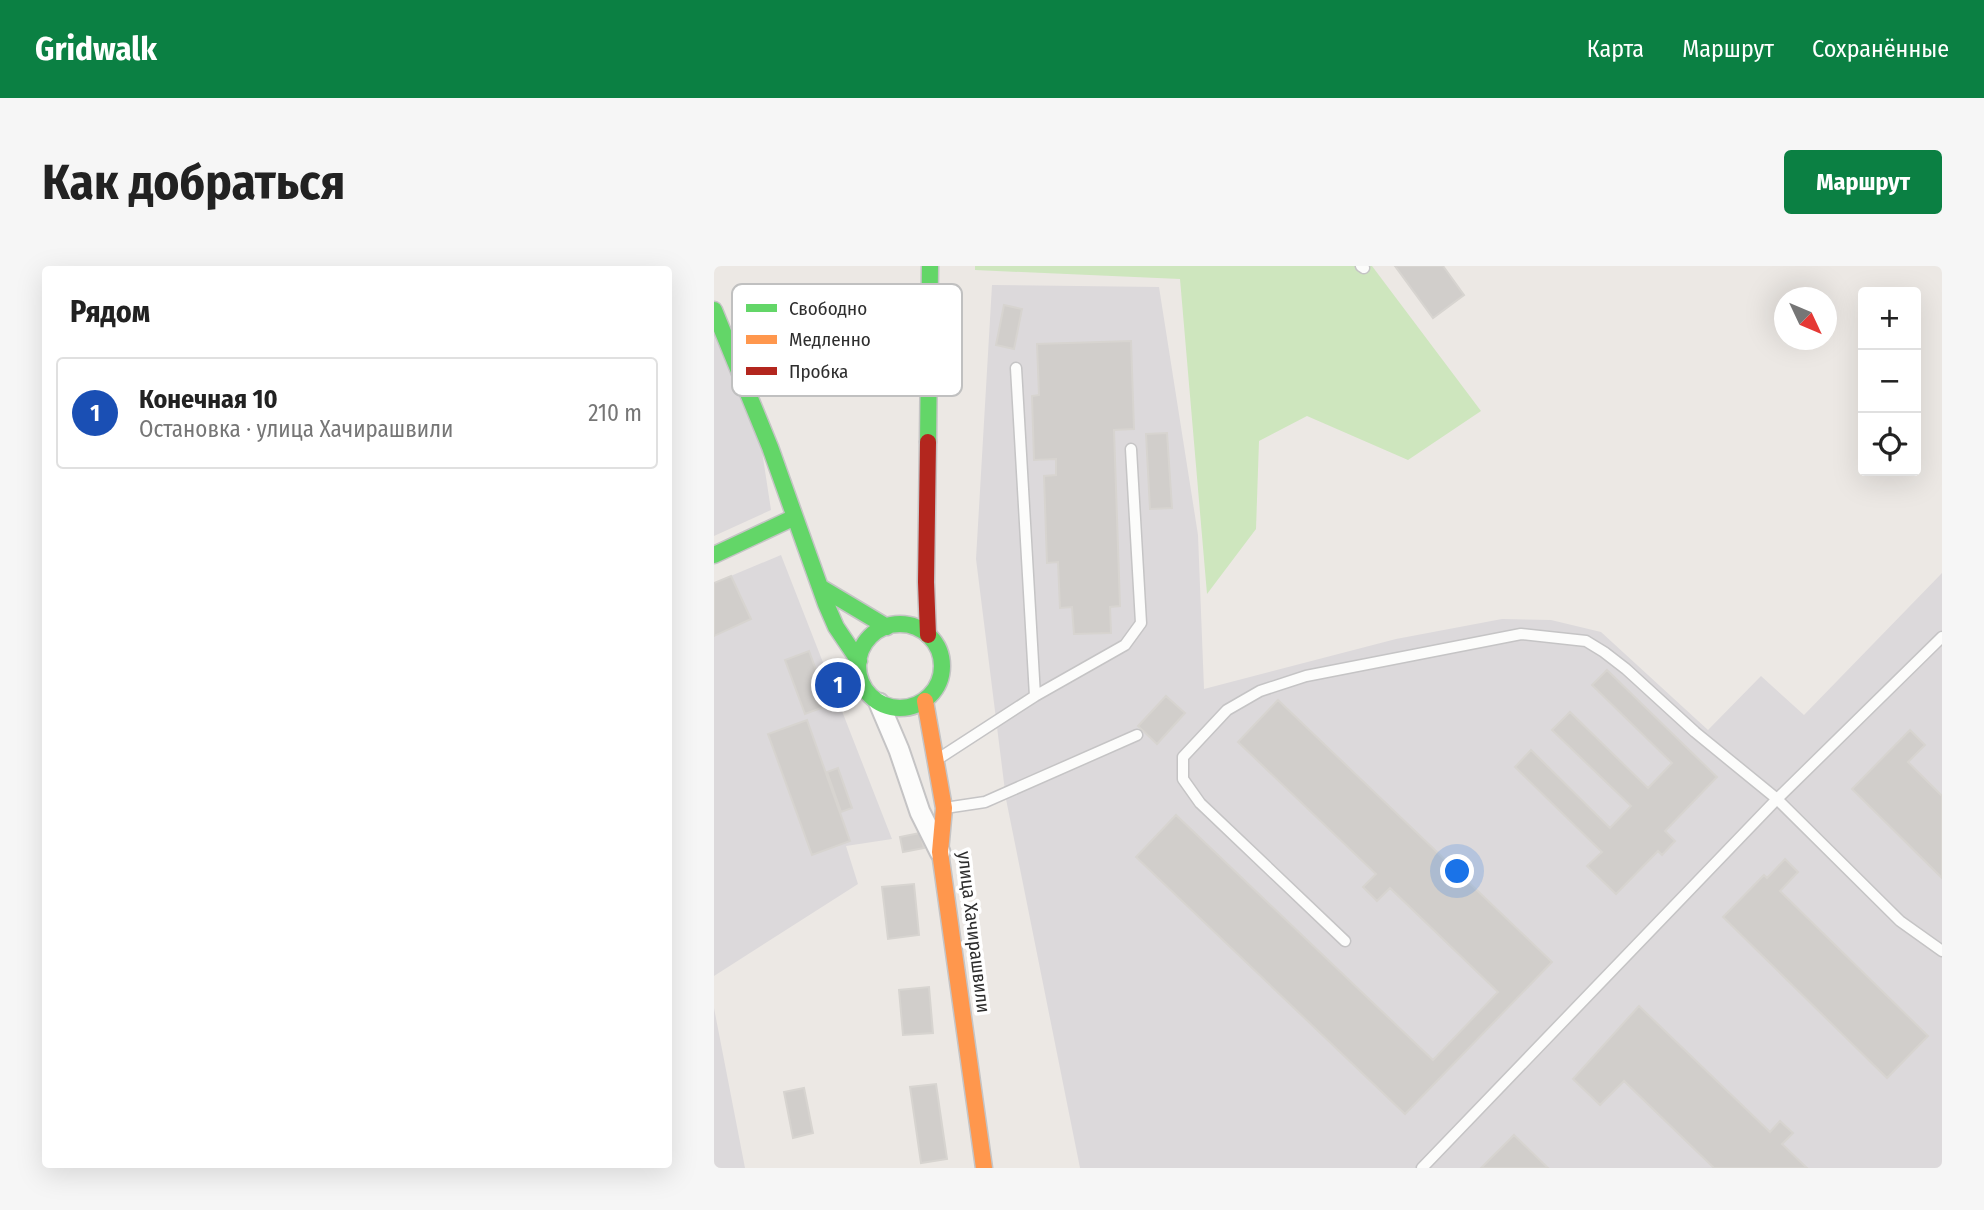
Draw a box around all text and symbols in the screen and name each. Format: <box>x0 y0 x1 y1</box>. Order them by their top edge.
text: Gridwalk <box>35 29 157 69</box>
text: Карта <box>1587 35 1644 63</box>
text: Маршрут <box>1682 35 1774 63</box>
text: Сохранённые <box>1812 35 1949 63</box>
button: Маршрут <box>1784 150 1942 214</box>
text: Как добраться <box>42 153 345 212</box>
legend <box>732 284 962 396</box>
north arrow <box>1774 287 1837 350</box>
map controls <box>1858 287 1921 476</box>
button: + <box>1858 287 1921 350</box>
text: Рядом <box>70 294 150 330</box>
text: Свободно <box>789 297 867 320</box>
text: Медленно <box>789 328 871 351</box>
button: − <box>1858 350 1921 413</box>
text: Пробка <box>789 360 848 383</box>
text: Конечная 10 <box>139 384 278 415</box>
text: 1 <box>90 399 100 427</box>
text: 210 m <box>588 399 642 427</box>
button: locate <box>1858 413 1921 476</box>
text: Остановка · улица Хачирашвили <box>139 415 453 443</box>
pin: 1 <box>815 659 861 711</box>
street label: улица Хачирашвили <box>953 850 995 1014</box>
your location <box>1440 854 1474 888</box>

